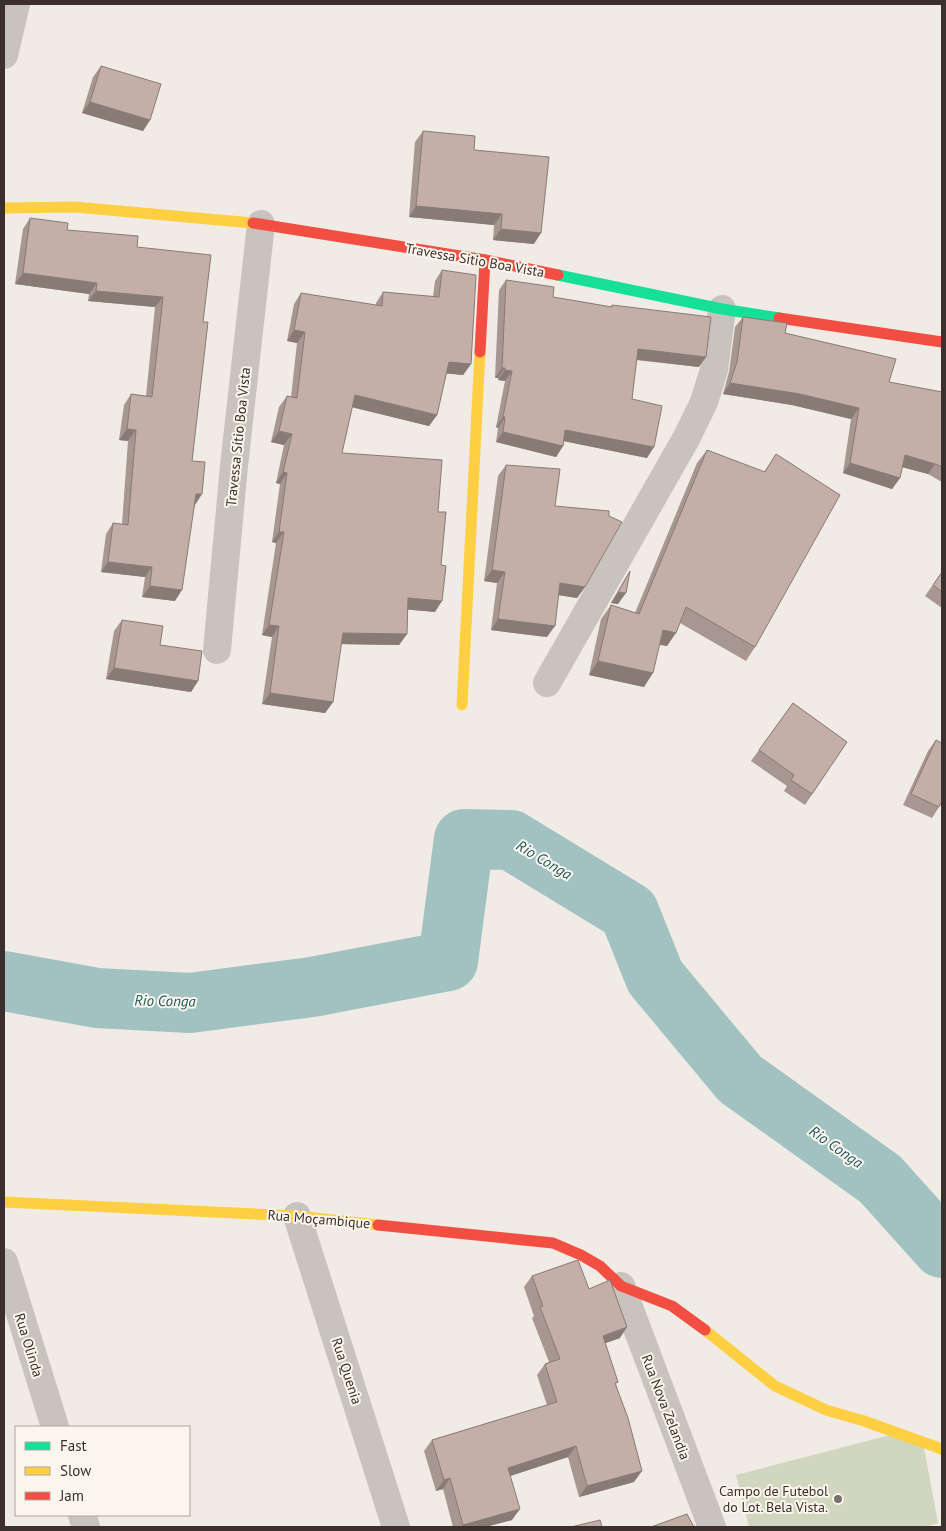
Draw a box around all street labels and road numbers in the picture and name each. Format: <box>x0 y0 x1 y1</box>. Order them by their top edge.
street label: Travessa Sitio Boa Vista <box>404 239 546 281</box>
street label: Travessa Sítio Boa Vista <box>222 366 254 508</box>
street label: Rua Moçambique <box>267 1206 371 1232</box>
street label: Rua Olinda <box>11 1311 47 1379</box>
street label: Rua Quenia <box>328 1335 366 1407</box>
street label: Rua Nova Zelandia <box>638 1352 694 1462</box>

